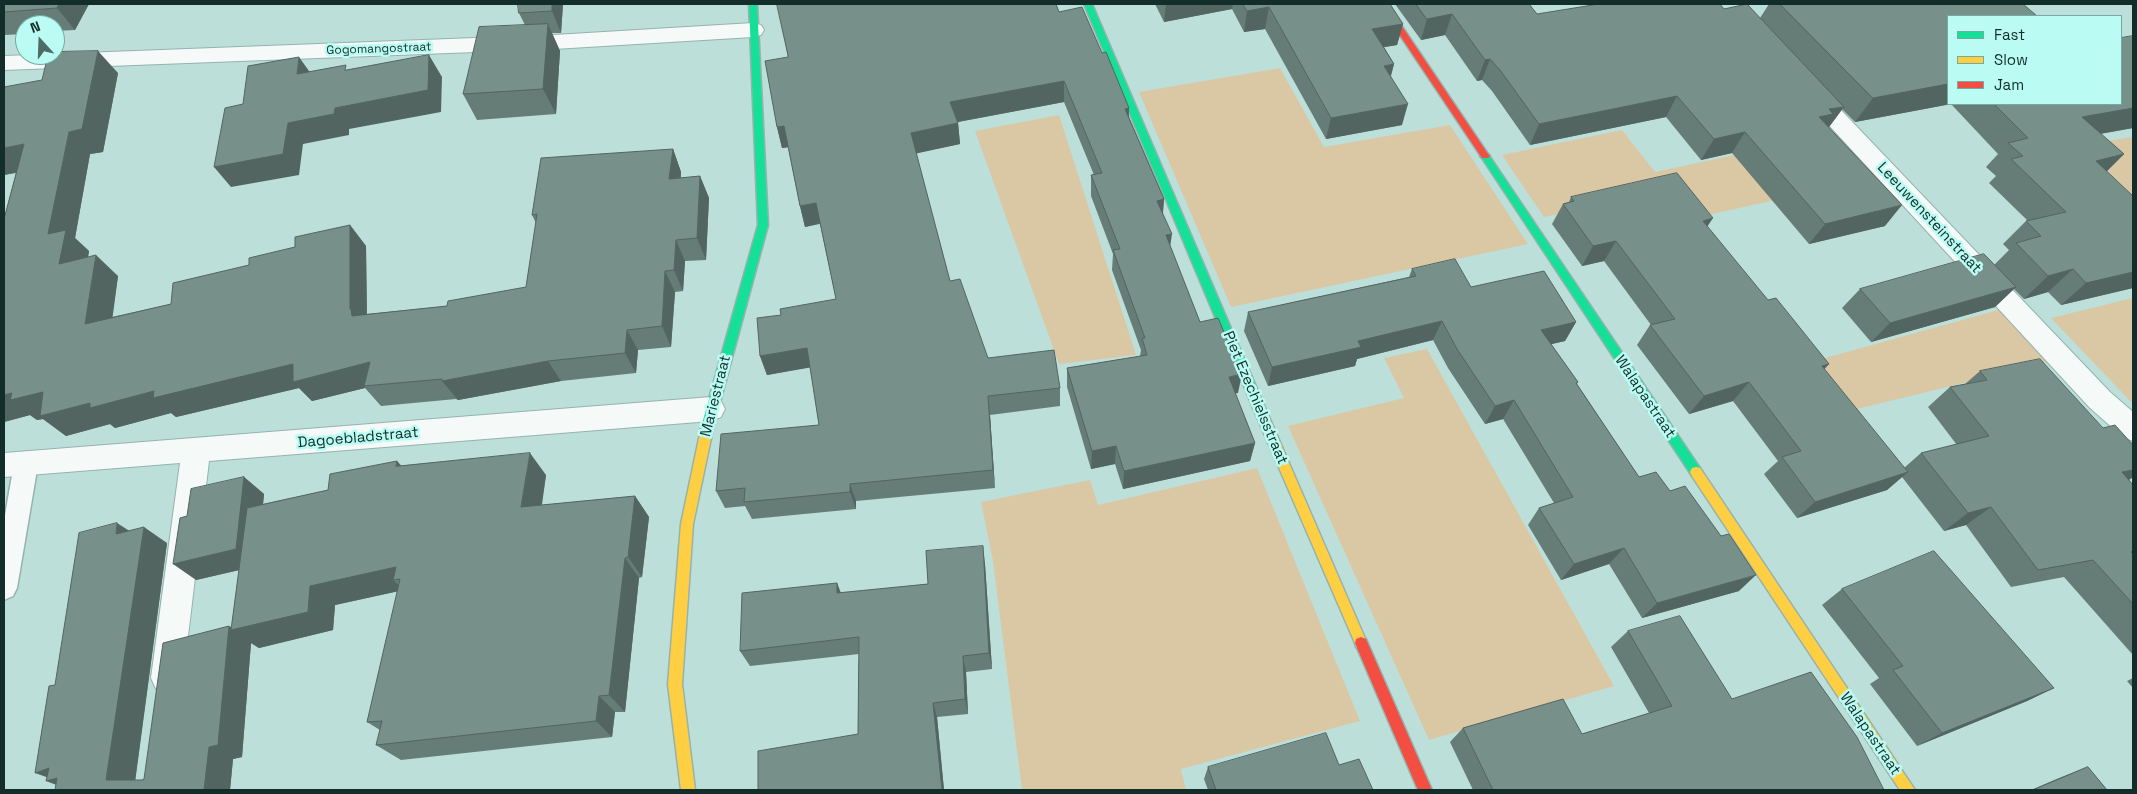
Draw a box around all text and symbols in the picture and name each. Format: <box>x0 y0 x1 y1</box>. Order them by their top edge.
north arrow <box>15 15 65 65</box>
legend <box>1947 15 2122 105</box>
text: N <box>28 17 43 37</box>
text: Fast <box>1994 25 2025 44</box>
street label: Gogomangostraat <box>326 40 432 58</box>
text: Slow <box>1994 50 2028 69</box>
text: Jam <box>1994 75 2024 94</box>
street label: Leeuwensteinstraat <box>1873 159 1985 277</box>
street label: Piet Ezechielsstraat <box>1219 329 1291 467</box>
street label: Walapastraat <box>1611 352 1679 442</box>
street label: Mariestraat <box>697 353 735 439</box>
street label: Dagoebladstraat <box>297 424 419 452</box>
street label: Walapastraat <box>1836 689 1904 779</box>

